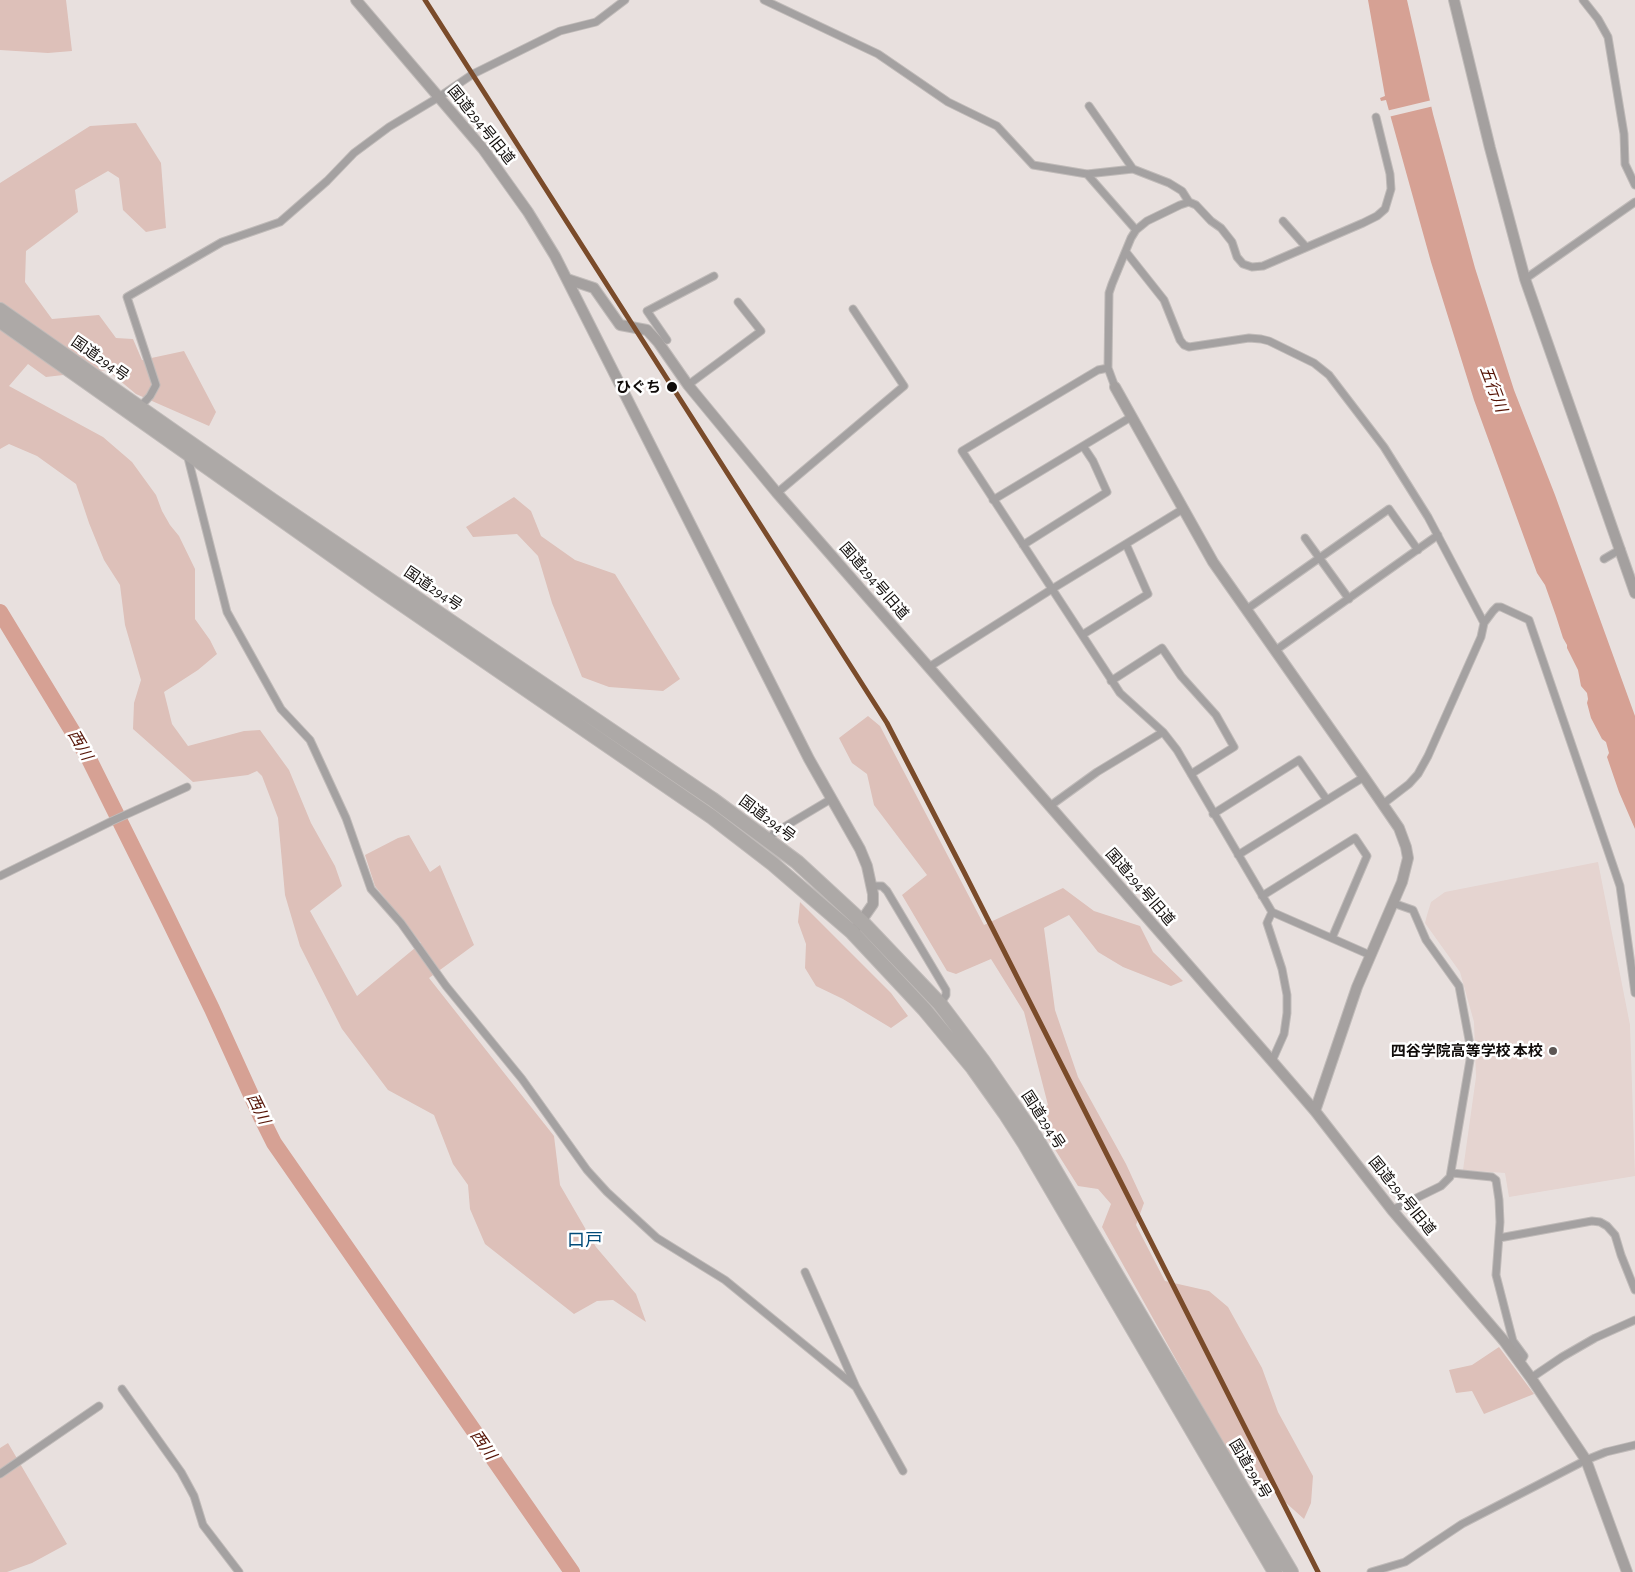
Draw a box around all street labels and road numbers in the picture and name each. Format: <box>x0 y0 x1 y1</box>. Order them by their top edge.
street label: 国道294号旧道 <box>444 82 518 168</box>
street label: 国道294号 <box>68 333 132 385</box>
street label: 国道294号旧道 <box>836 539 912 623</box>
street label: 国道294号 <box>401 563 465 615</box>
street label: 国道294号 <box>735 792 799 846</box>
street label: 国道294号旧道 <box>1102 845 1178 929</box>
street label: 国道294号 <box>1017 1087 1069 1153</box>
street label: 国道294号旧道 <box>1365 1153 1439 1239</box>
street label: 国道294号 <box>1225 1436 1275 1502</box>

